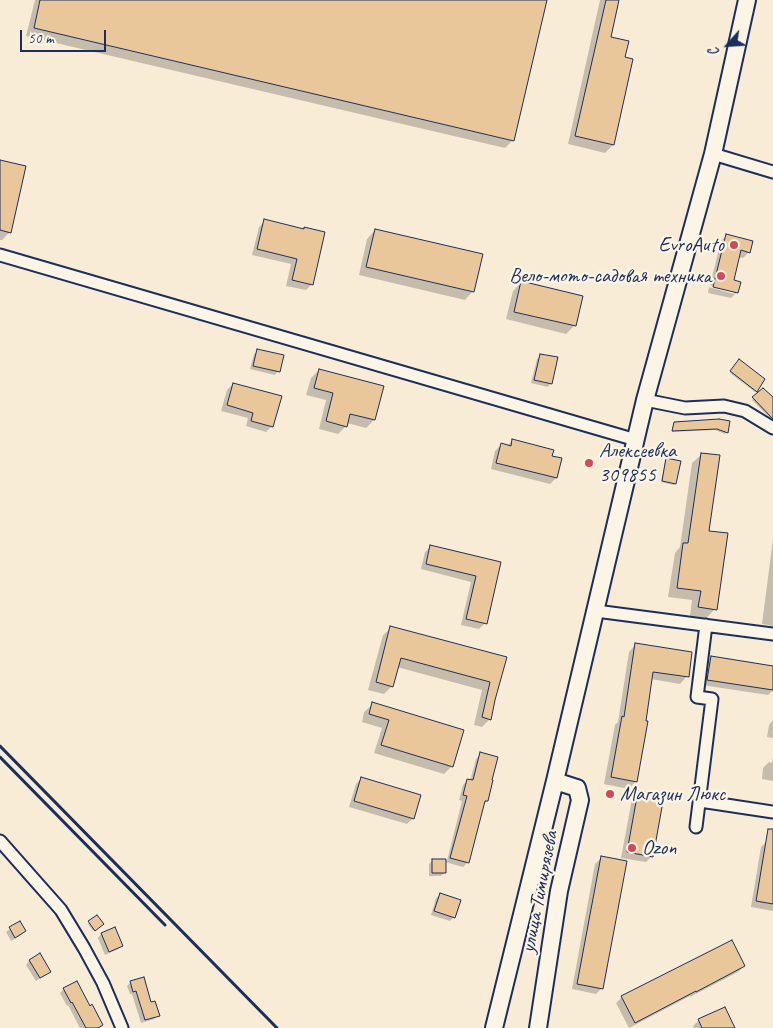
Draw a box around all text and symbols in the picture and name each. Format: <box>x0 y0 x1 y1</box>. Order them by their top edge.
scale bar <box>22 20 109 52</box>
north arrow <box>703 20 753 70</box>
text: 50 m <box>28 29 54 48</box>
text: С <box>705 45 723 59</box>
place label: EvroAuto <box>659 232 724 258</box>
marker: EvroAuto <box>728 239 740 251</box>
place label: Вело-мото-садовая техника <box>509 263 711 289</box>
marker: Вело-мото-садовая техника <box>715 270 727 282</box>
place label: Алексеевка 309855 <box>599 438 676 488</box>
marker: Алексеевка 309855 <box>583 457 595 469</box>
place label: Магазин Люкс <box>620 781 725 807</box>
marker: Магазин Люкс <box>604 788 616 800</box>
street label: улица Тимирязева <box>516 829 564 955</box>
place label: Ozon <box>642 835 677 861</box>
marker: Ozon <box>626 842 638 854</box>

